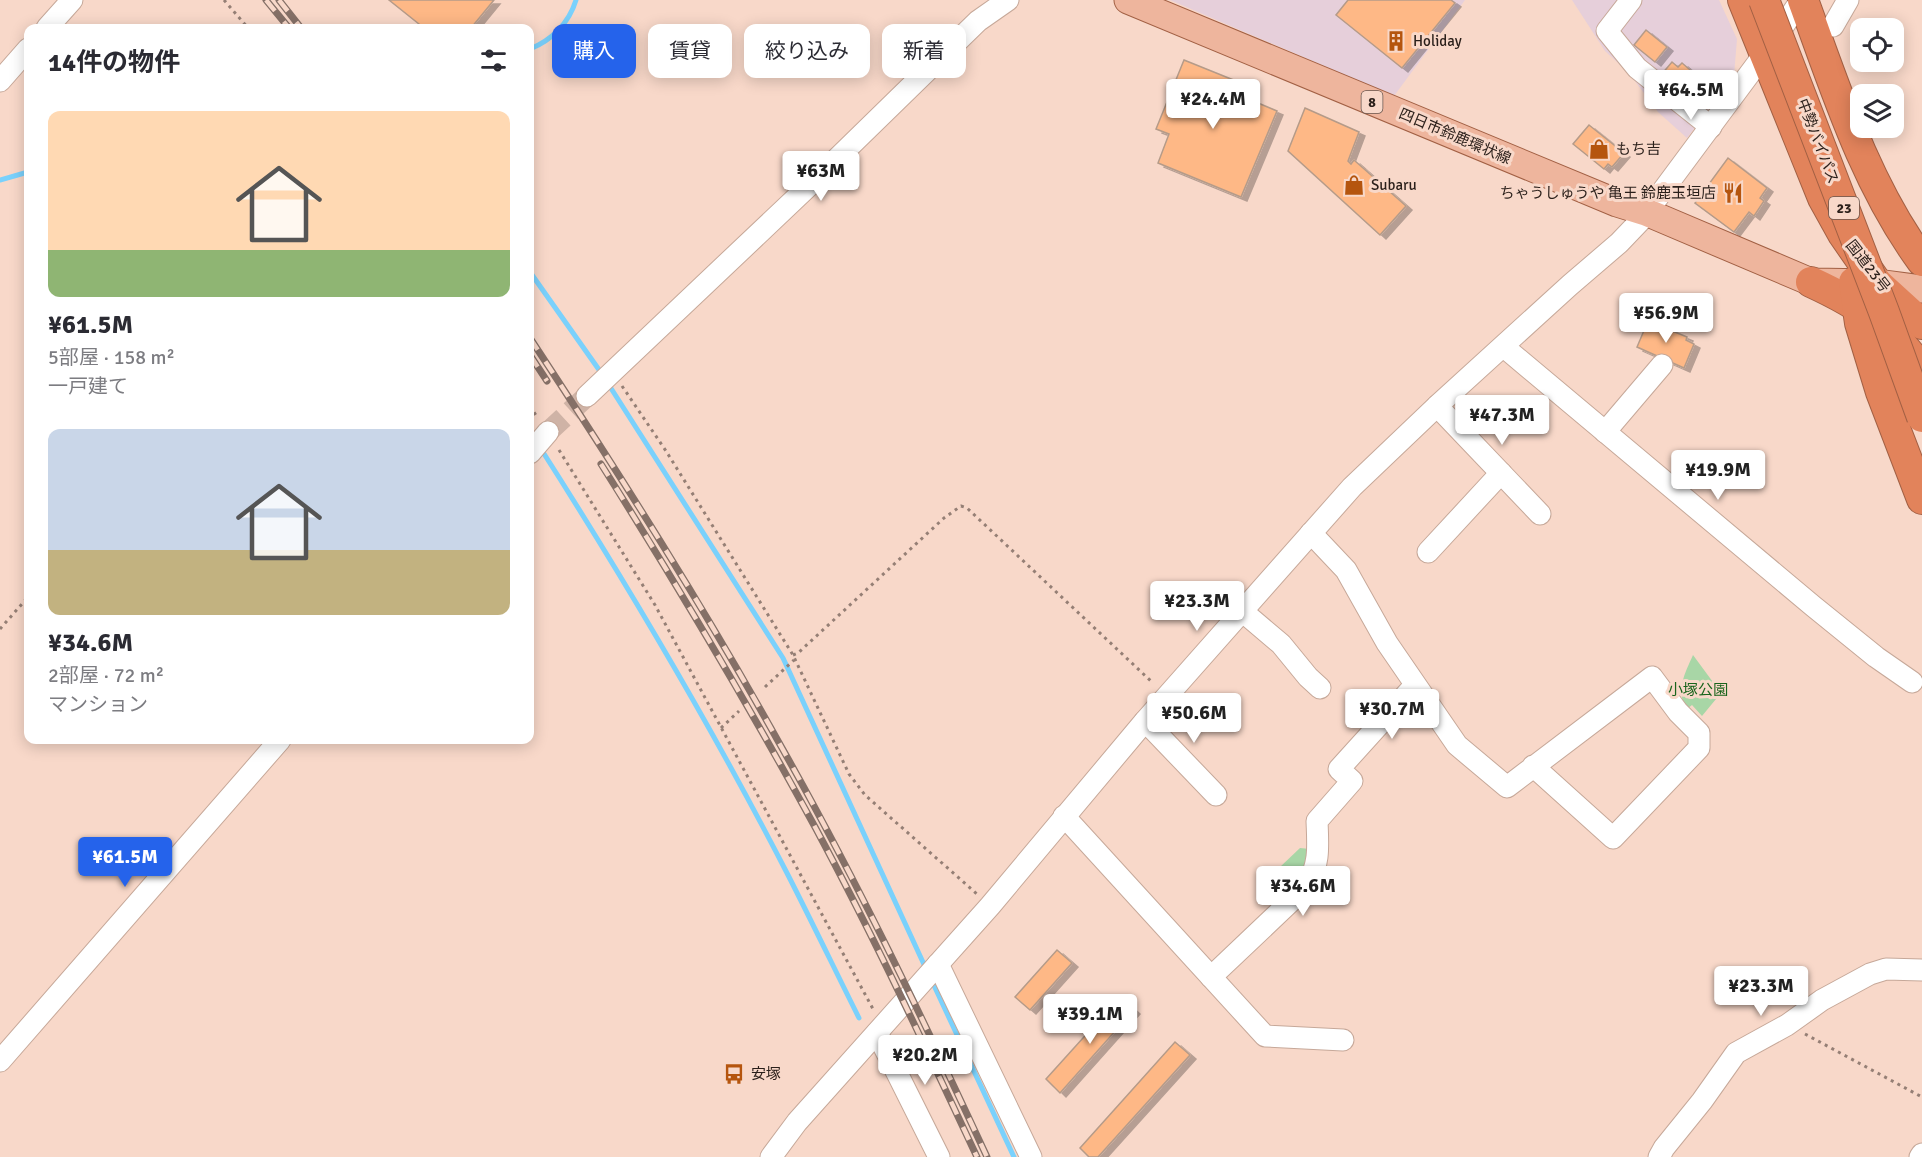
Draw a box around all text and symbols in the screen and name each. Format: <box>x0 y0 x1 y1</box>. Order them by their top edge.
map controls <box>1850 18 1904 138</box>
button: locate <box>1850 18 1904 72</box>
chip: 購入 <box>552 24 636 78</box>
chip: 賃貸 <box>648 24 732 78</box>
chip: 絞り込み <box>744 24 870 78</box>
chip: 新着 <box>882 24 966 78</box>
building icon: Holiday <box>1384 29 1408 53</box>
place label: Holiday <box>1413 32 1462 50</box>
icon: filters <box>477 44 510 77</box>
text: 14件の物件 <box>48 47 180 79</box>
pin: ¥64.5M <box>1642 70 1740 121</box>
text: ¥64.5M <box>1658 77 1724 102</box>
pin: ¥24.4M <box>1164 79 1262 130</box>
button: layers <box>1850 84 1904 138</box>
text: ¥24.4M <box>1180 86 1246 111</box>
road number: 8 <box>1362 91 1382 113</box>
street label: 中勢バイパス <box>1794 96 1842 186</box>
street label: 四日市鈴鹿環状線 <box>1396 104 1514 168</box>
shop icon: もち吉 <box>1587 137 1611 161</box>
place label: もち吉 <box>1616 140 1661 158</box>
icon: home <box>225 150 333 258</box>
pin: ¥63M <box>785 151 857 202</box>
text: ¥63M <box>796 158 846 183</box>
shop icon: Subaru <box>1342 173 1366 197</box>
place label: Subaru <box>1371 176 1417 194</box>
restaurant icon: ちゃうしゅうや 亀王 鈴鹿玉垣店 <box>1721 181 1745 205</box>
place label: ちゃうしゅうや 亀王 鈴鹿玉垣店 <box>1499 184 1716 202</box>
road number: 23 <box>1829 197 1859 219</box>
street label: 国道23号 <box>1842 236 1894 296</box>
pin: ¥56.9M <box>1617 293 1715 344</box>
text: ¥56.9M <box>1633 300 1699 325</box>
text: ¥61.5M <box>48 309 133 341</box>
text: 5部屋 · 158 m² <box>48 345 175 370</box>
text: 一戸建て <box>48 374 128 399</box>
pin: ¥47.3M <box>1453 395 1551 446</box>
text: ¥47.3M <box>1469 402 1535 427</box>
pin: ¥19.9M <box>1669 450 1767 501</box>
text: ¥19.9M <box>1685 457 1751 482</box>
icon: home <box>225 468 333 576</box>
pin: ¥23.3M <box>1148 581 1246 632</box>
text: ¥23.3M <box>1164 588 1230 613</box>
text: ¥34.6M <box>48 627 133 659</box>
text: 2部屋 · 72 m² <box>48 663 164 688</box>
park label: 小塚公園 <box>1668 681 1728 699</box>
pin: ¥30.7M <box>1343 689 1441 740</box>
text: マンション <box>48 692 148 717</box>
pin: ¥50.6M <box>1145 693 1243 744</box>
text: ¥30.7M <box>1359 696 1425 721</box>
text: ¥50.6M <box>1161 700 1227 725</box>
pin: ¥61.5M <box>76 837 174 888</box>
text: ¥61.5M <box>92 844 158 869</box>
pin: ¥34.6M <box>1254 866 1352 917</box>
text: ¥34.6M <box>1270 873 1336 898</box>
pin: ¥23.3M <box>1712 966 1810 1017</box>
text: ¥23.3M <box>1728 973 1794 998</box>
pin: ¥39.1M <box>1041 994 1139 1045</box>
text: ¥39.1M <box>1057 1001 1123 1026</box>
pin: ¥20.2M <box>876 1035 974 1086</box>
text: ¥20.2M <box>892 1042 958 1067</box>
bus stop icon: 安塚 <box>722 1062 746 1086</box>
place label: 安塚 <box>751 1065 781 1083</box>

